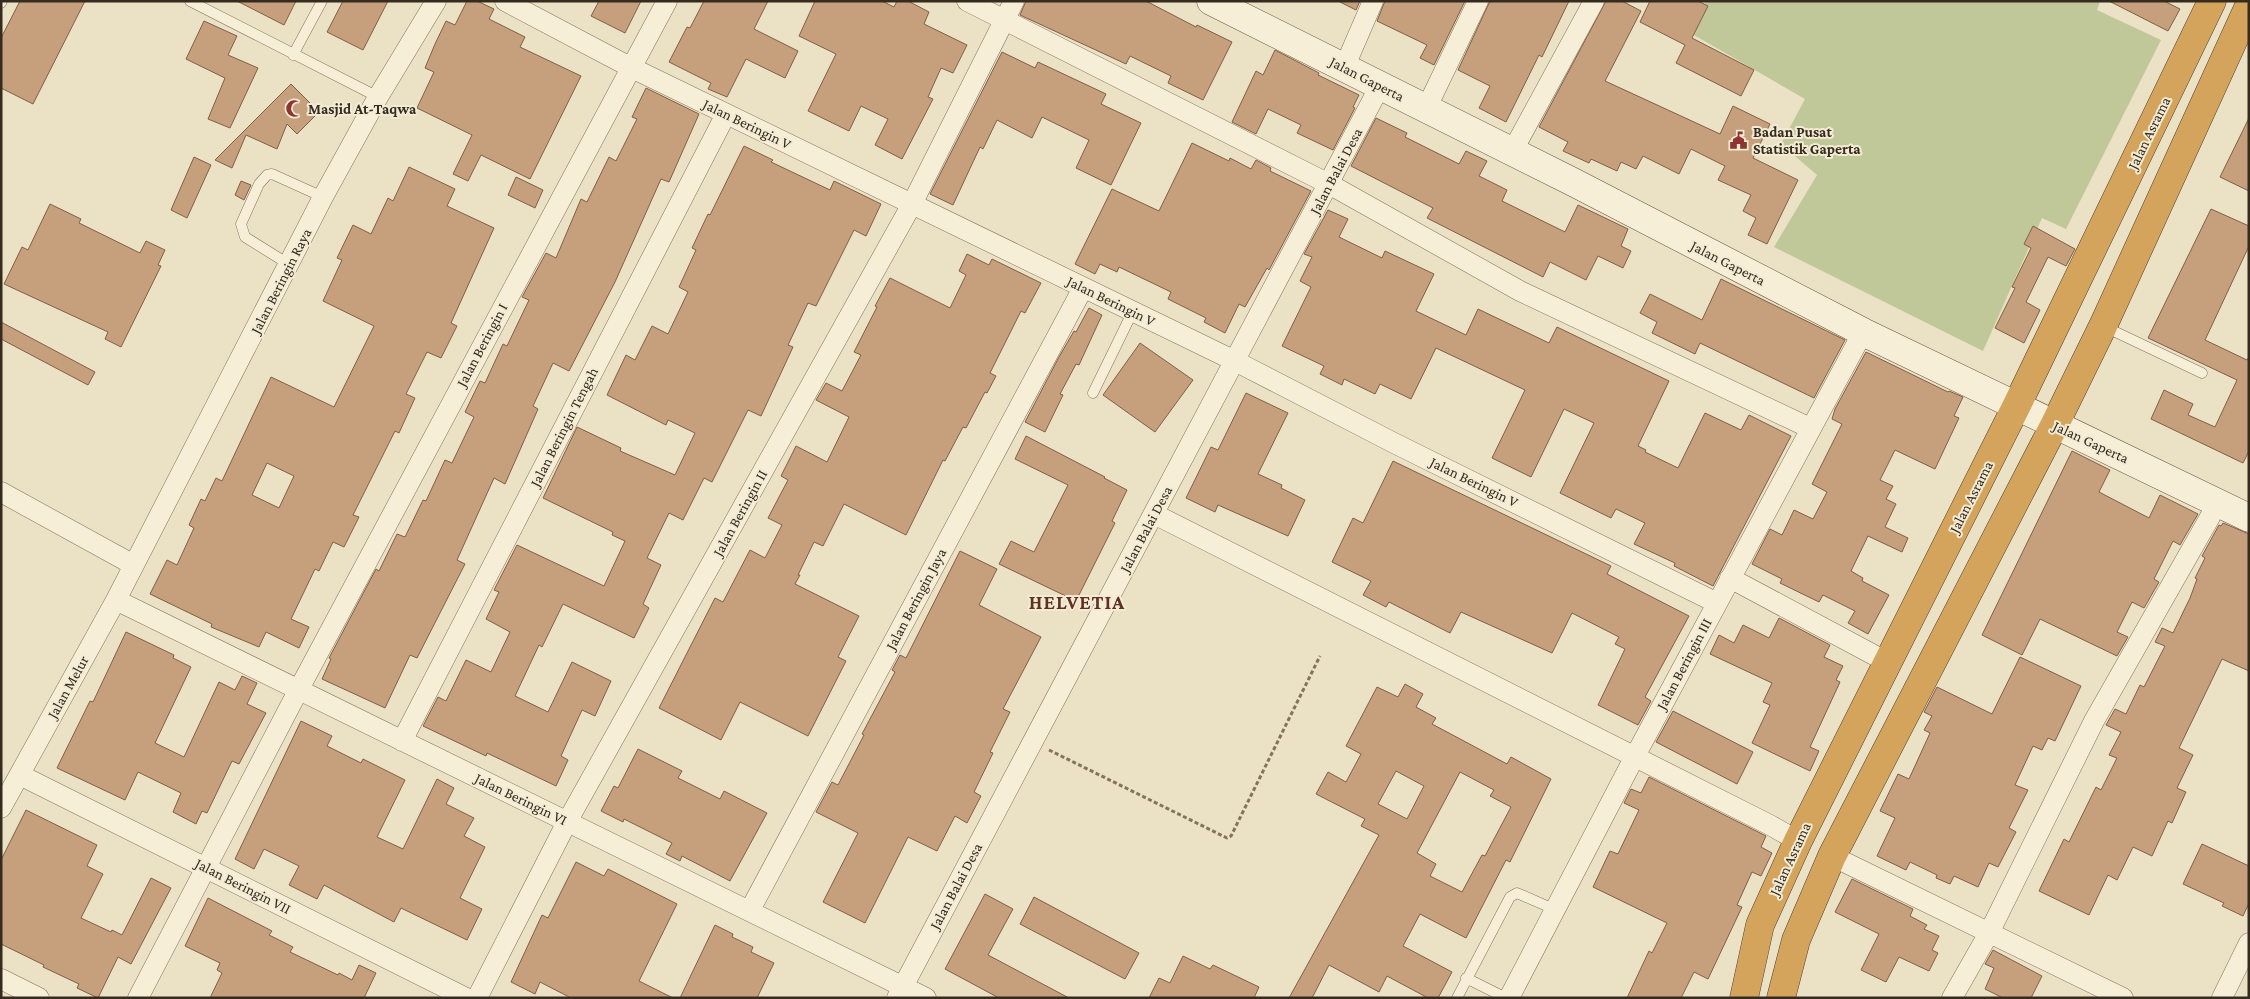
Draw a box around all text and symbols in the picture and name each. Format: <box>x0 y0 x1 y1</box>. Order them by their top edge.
street label: Jalan Gaperta <box>1325 53 1407 105</box>
street label: Jalan Asrama <box>2124 94 2174 174</box>
street label: Jalan Beringin V <box>698 95 794 153</box>
mosque icon: Masjid At-Taqwa <box>284 99 304 119</box>
place label: Masjid At-Taqwa <box>308 101 417 118</box>
place label: Badan Pusat Statistik Gaperta <box>1753 124 1861 157</box>
street label: Jalan Balai Desa <box>1306 125 1366 219</box>
public building icon: Badan Pusat Statistik Gaperta <box>1729 131 1749 151</box>
street label: Jalan Beringin Raya <box>247 226 315 339</box>
street label: Jalan Gaperta <box>1686 237 1768 289</box>
street label: Jalan Beringin V <box>1062 272 1158 330</box>
street label: Jalan Beringin I <box>452 301 512 392</box>
street label: Jalan Beringin Tengah <box>526 365 602 492</box>
street label: Jalan Gaperta <box>2049 417 2131 467</box>
street label: Jalan Beringin V <box>1425 453 1521 511</box>
street label: Jalan Asrama <box>1945 458 1997 538</box>
street label: Jalan Beringin II <box>709 467 771 561</box>
street label: Jalan Balai Desa <box>1116 483 1176 577</box>
street label: Jalan Beringin Jaya <box>882 546 950 655</box>
district label: HELVETIA <box>1029 591 1125 613</box>
street label: Jalan Beringin III <box>1652 616 1716 715</box>
street label: Jalan Melur <box>43 652 93 723</box>
street label: Jalan Beringin VI <box>470 769 570 829</box>
street label: Jalan Asrama <box>1765 820 1815 900</box>
street label: Jalan Balai Desa <box>926 840 986 934</box>
street label: Jalan Beringin VII <box>190 854 293 918</box>

